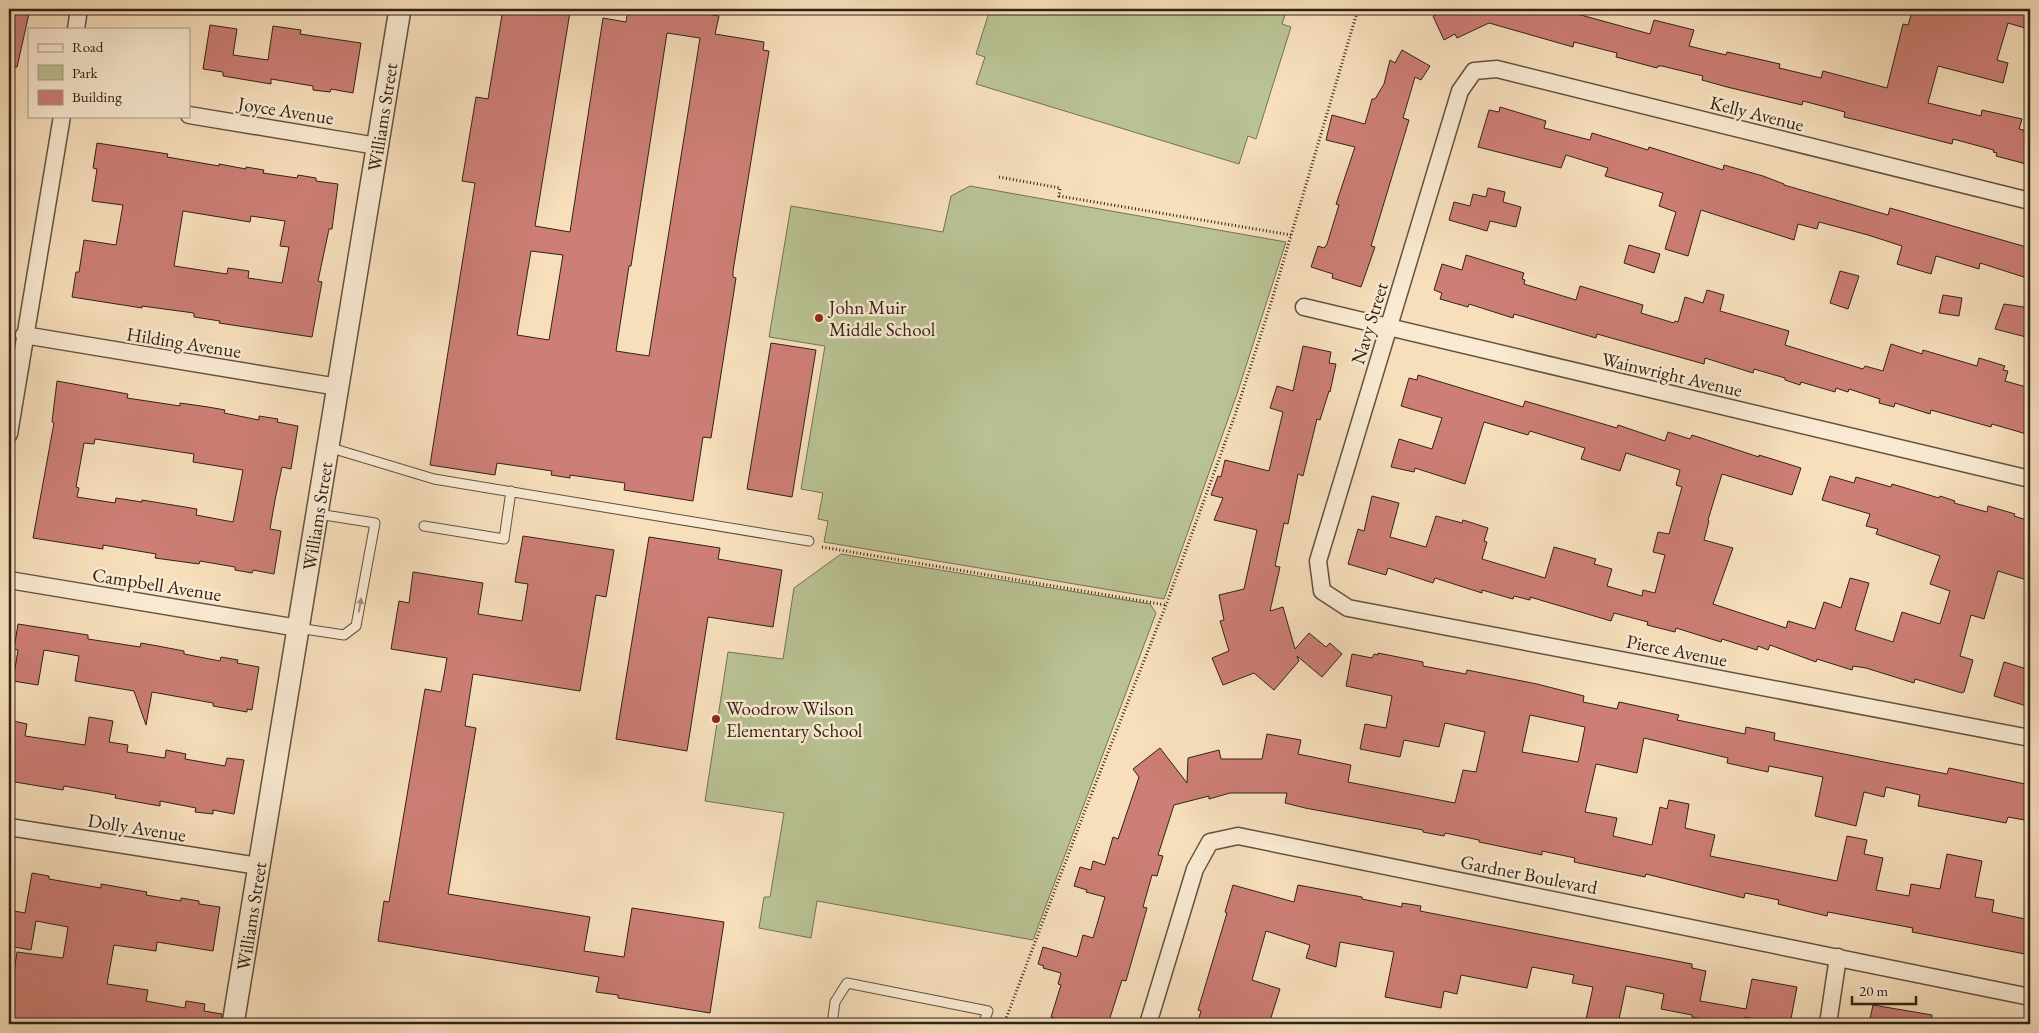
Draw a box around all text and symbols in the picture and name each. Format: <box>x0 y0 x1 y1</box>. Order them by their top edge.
legend <box>28 28 190 118</box>
text: Road <box>72 37 104 56</box>
street label: Williams Street <box>362 61 403 173</box>
text: Park <box>72 63 99 82</box>
text: Building <box>72 87 122 106</box>
street label: Joyce Avenue <box>234 90 335 130</box>
street label: Kelly Avenue <box>1707 90 1807 137</box>
street label: Navy Street <box>1345 279 1394 367</box>
place label: John Muir Middle School <box>827 295 936 342</box>
marker: John Muir Middle School <box>813 312 825 324</box>
street label: Hilding Avenue <box>125 321 243 364</box>
street label: Wainwright Avenue <box>1599 346 1745 403</box>
street label: Williams Street <box>297 460 338 572</box>
street label: Campbell Avenue <box>91 562 223 607</box>
one-way arrow <box>357 596 365 612</box>
street label: Pierce Avenue <box>1624 628 1729 672</box>
place label: Woodrow Wilson Elementary School <box>726 696 863 743</box>
marker: Woodrow Wilson Elementary School <box>710 713 722 725</box>
street label: Dolly Avenue <box>86 807 188 848</box>
street label: Gardner Boulevard <box>1458 849 1600 900</box>
street label: Williams Street <box>231 860 272 972</box>
scale bar <box>1852 973 1915 1005</box>
text: 20 m <box>1859 981 1888 1000</box>

